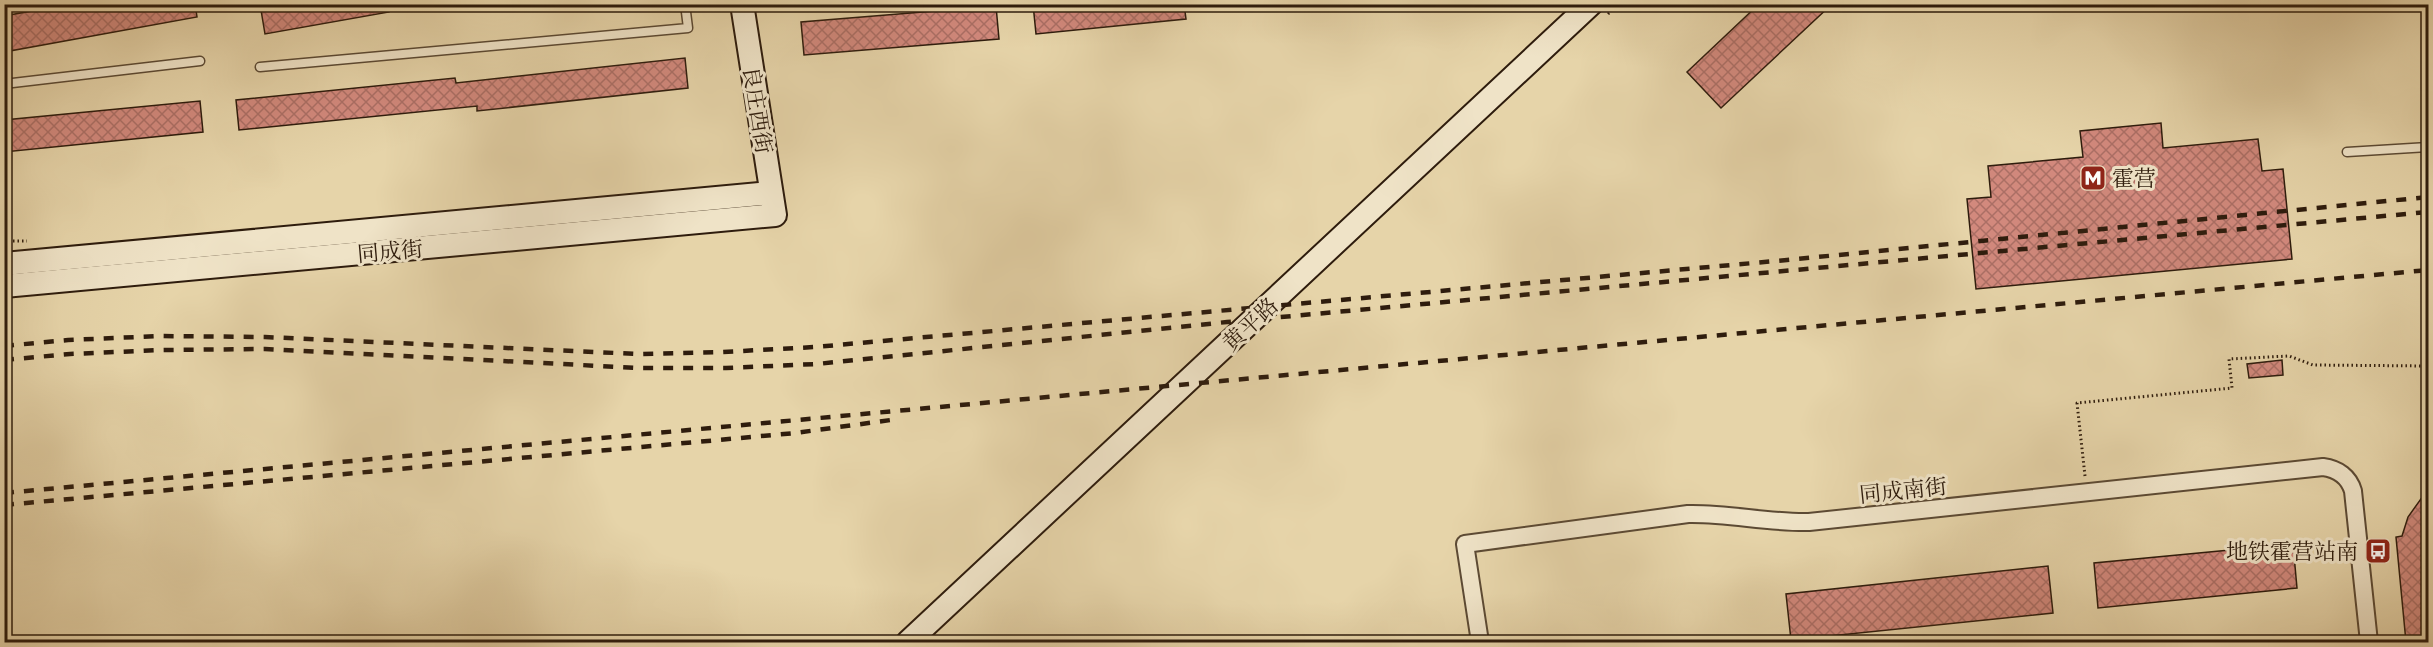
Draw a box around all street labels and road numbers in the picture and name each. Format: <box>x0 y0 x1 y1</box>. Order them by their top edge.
street label: 良庄西街 <box>733 65 778 156</box>
street label: 同成街 <box>356 235 424 272</box>
street label: 黄平路 <box>1217 292 1286 360</box>
street label: 同成南街 <box>1858 472 1949 513</box>

